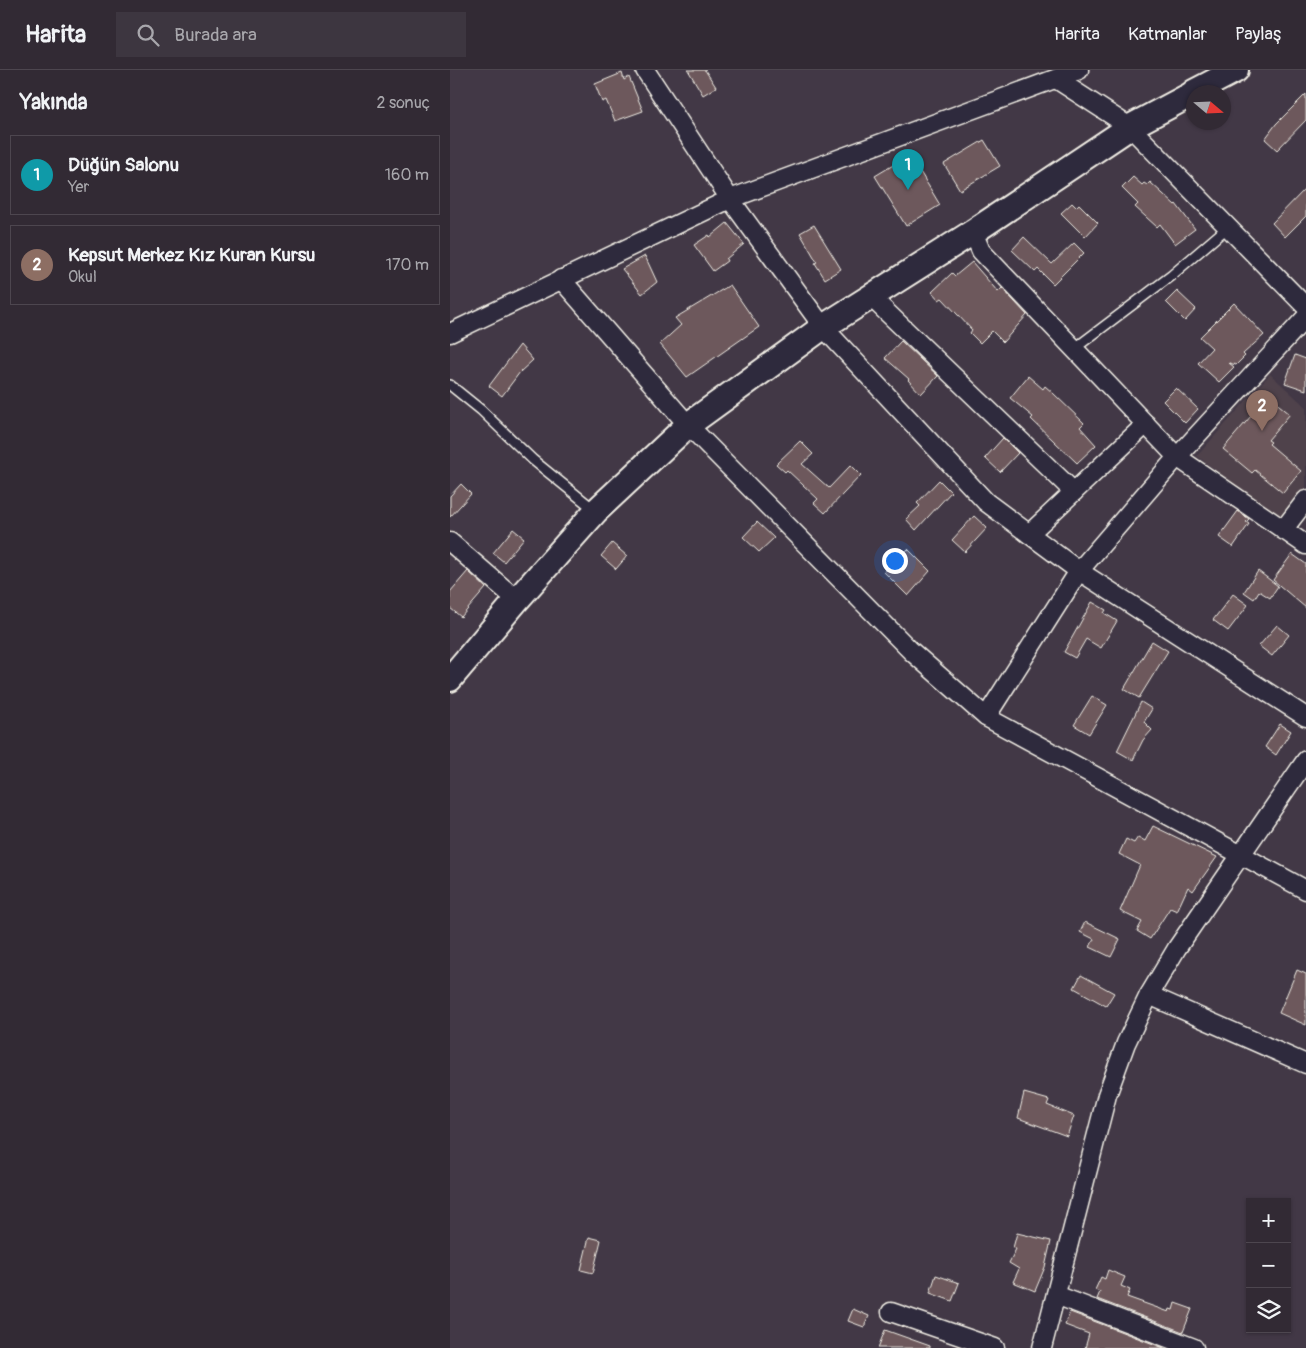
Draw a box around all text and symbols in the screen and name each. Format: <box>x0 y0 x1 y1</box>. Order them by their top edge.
search box <box>116 12 466 57</box>
text: Harita <box>25 20 86 49</box>
icon: search <box>134 21 162 49</box>
text: Burada ara <box>174 23 257 47</box>
text: Harita <box>1054 23 1100 46</box>
text: Katmanlar <box>1128 23 1207 46</box>
text: Paylaş <box>1235 23 1281 46</box>
north arrow <box>1186 85 1231 130</box>
text: Yakında <box>20 89 87 116</box>
text: 2 sonuç <box>377 93 430 113</box>
pin: 1 <box>892 149 924 190</box>
text: Düğün Salonu <box>68 153 179 177</box>
text: 1 <box>34 165 40 185</box>
text: 160 m <box>385 165 429 185</box>
text: Yer <box>68 177 89 197</box>
text: Kepsut Merkez Kız Kuran Kursu <box>68 243 315 267</box>
text: 2 <box>33 255 41 275</box>
text: 170 m <box>386 255 429 275</box>
text: Okul <box>68 267 97 287</box>
pin: 2 <box>1246 390 1278 431</box>
your location <box>882 548 908 574</box>
map controls <box>1246 1198 1291 1333</box>
button: + <box>1246 1198 1291 1243</box>
button: − <box>1246 1243 1291 1288</box>
button: layers <box>1246 1288 1291 1333</box>

